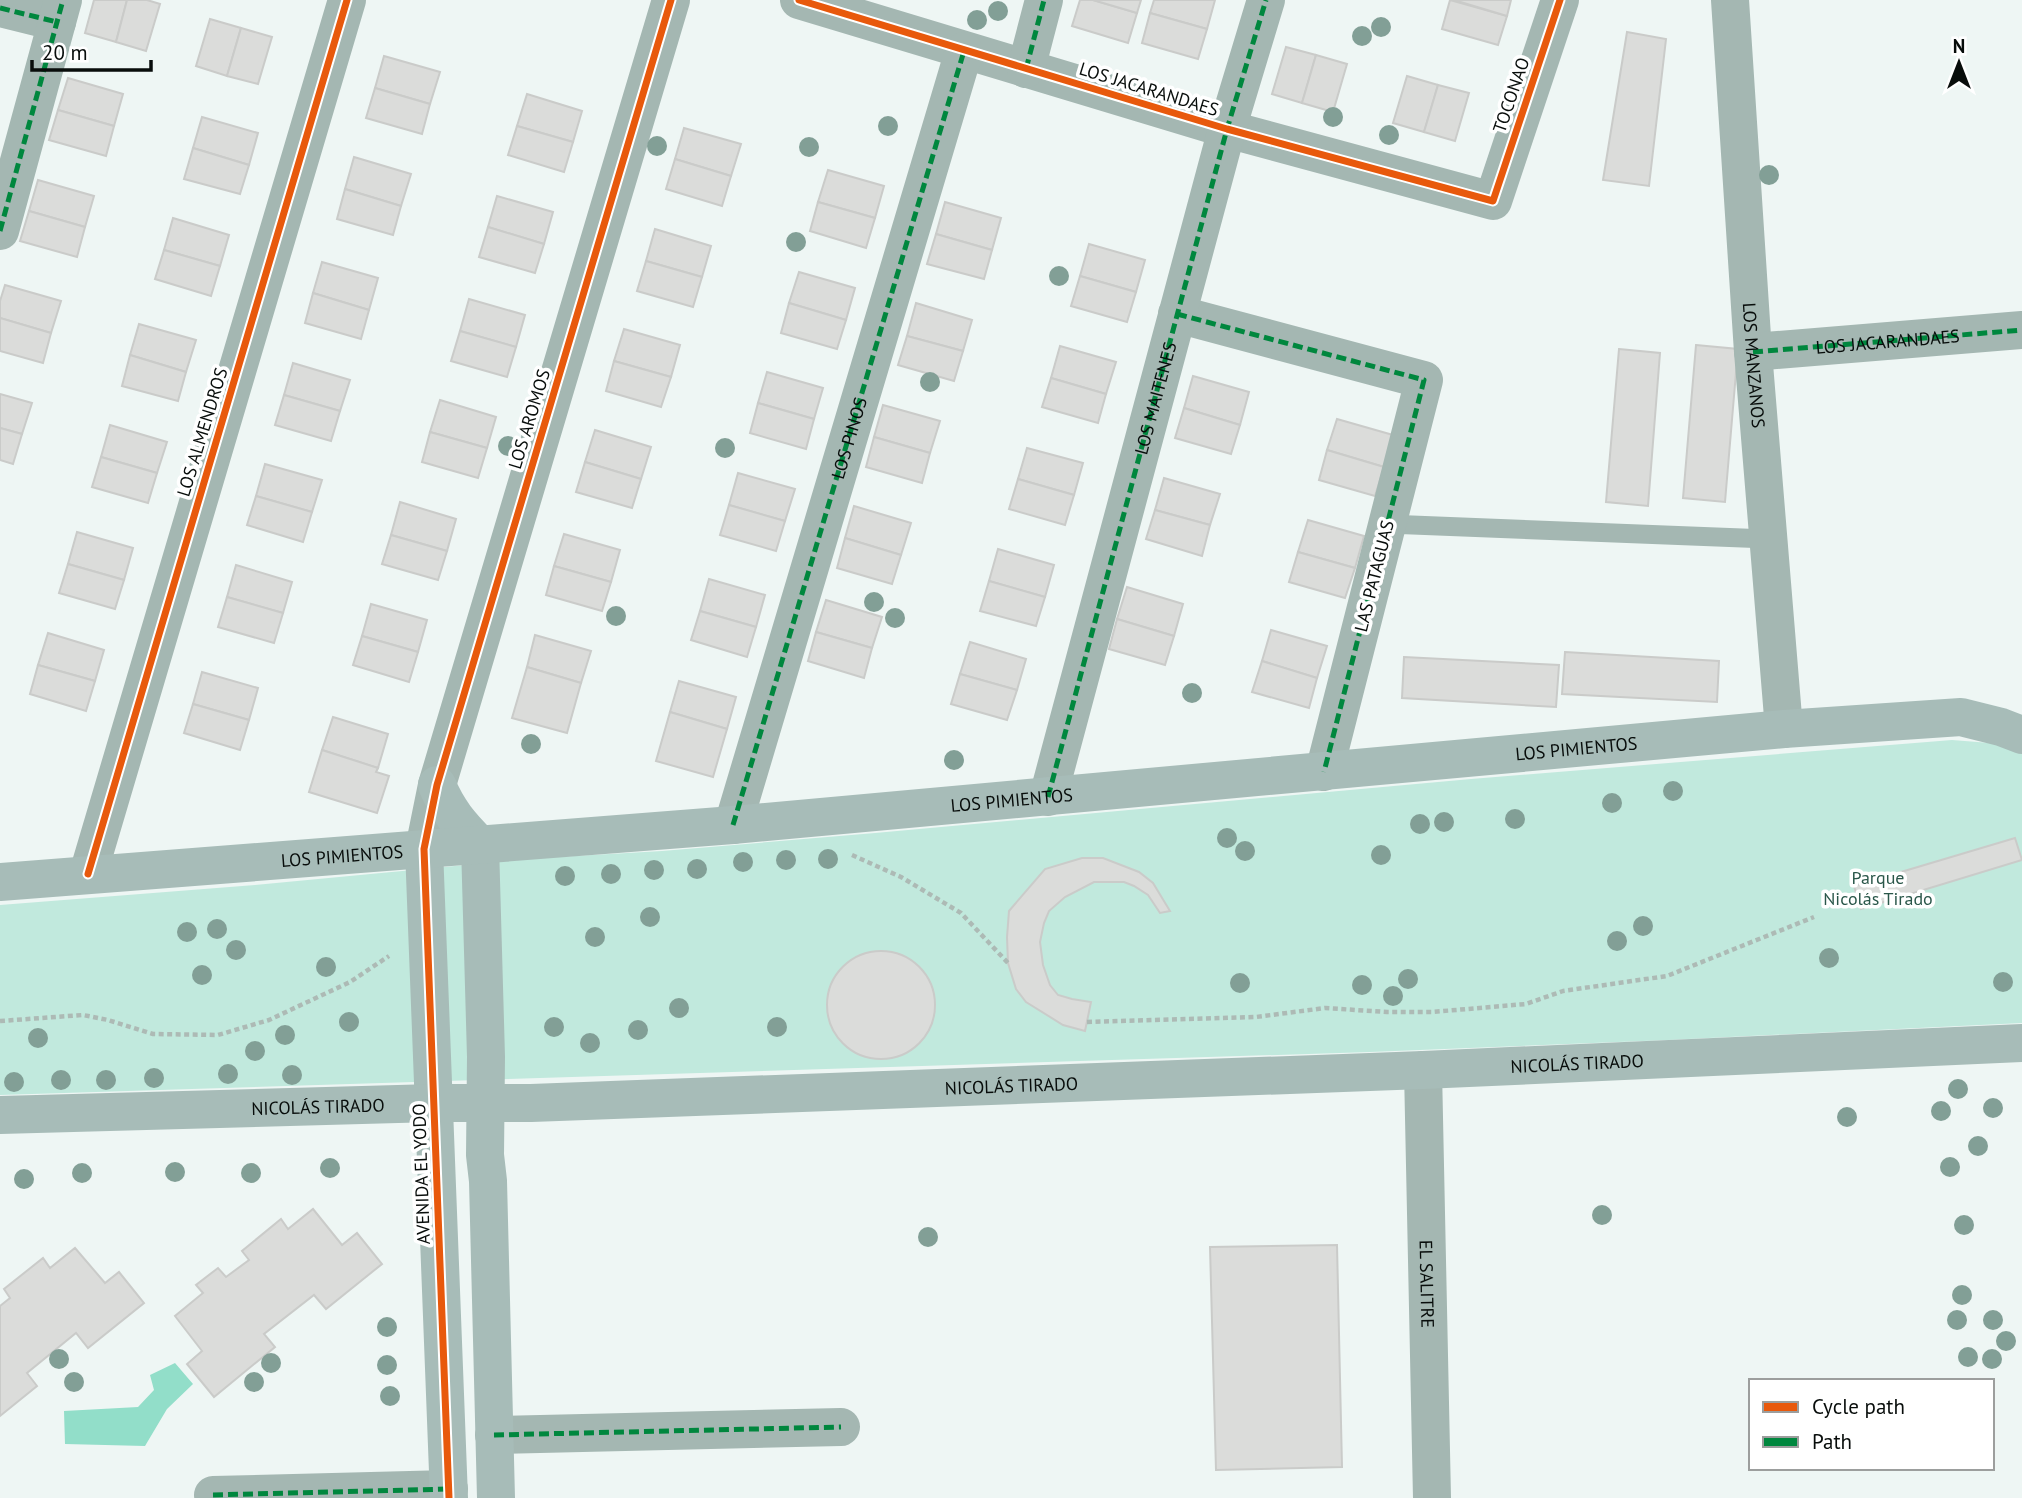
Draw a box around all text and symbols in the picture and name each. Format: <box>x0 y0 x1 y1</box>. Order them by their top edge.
scale bar <box>32 28 150 72</box>
north arrow <box>1924 28 1994 98</box>
text: N <box>1953 34 1965 58</box>
text: 20 m <box>42 39 88 66</box>
street label: TOCONAO <box>1487 54 1535 136</box>
street label: LOS JACARANDAES <box>1077 57 1221 121</box>
street label: LOS MANZANOS <box>1738 302 1771 429</box>
street label: LOS JACARANDAES <box>1815 324 1960 358</box>
street label: LOS MAITENES <box>1129 339 1181 457</box>
street label: LOS ALMENDROS <box>171 365 233 499</box>
street label: LOS AROMOS <box>503 366 555 472</box>
street label: LOS PINOS <box>825 394 872 481</box>
street label: LAS PATAGUAS <box>1349 518 1399 634</box>
street label: LOS PIMIENTOS <box>1514 731 1638 765</box>
street label: LOS PIMIENTOS <box>950 783 1074 817</box>
street label: LOS PIMIENTOS <box>280 839 404 872</box>
park label: Parque Nicolás Tirado <box>1823 866 1933 910</box>
street label: NICOLÁS TIRADO <box>1510 1049 1644 1078</box>
street label: NICOLÁS TIRADO <box>944 1071 1079 1099</box>
street label: NICOLÁS TIRADO <box>251 1093 385 1120</box>
street label: AVENIDA EL YODO <box>407 1103 435 1245</box>
street label: EL SALITRE <box>1415 1240 1440 1328</box>
legend <box>1749 1379 1994 1470</box>
text: Cycle path <box>1812 1393 1905 1420</box>
text: Path <box>1812 1428 1852 1455</box>

